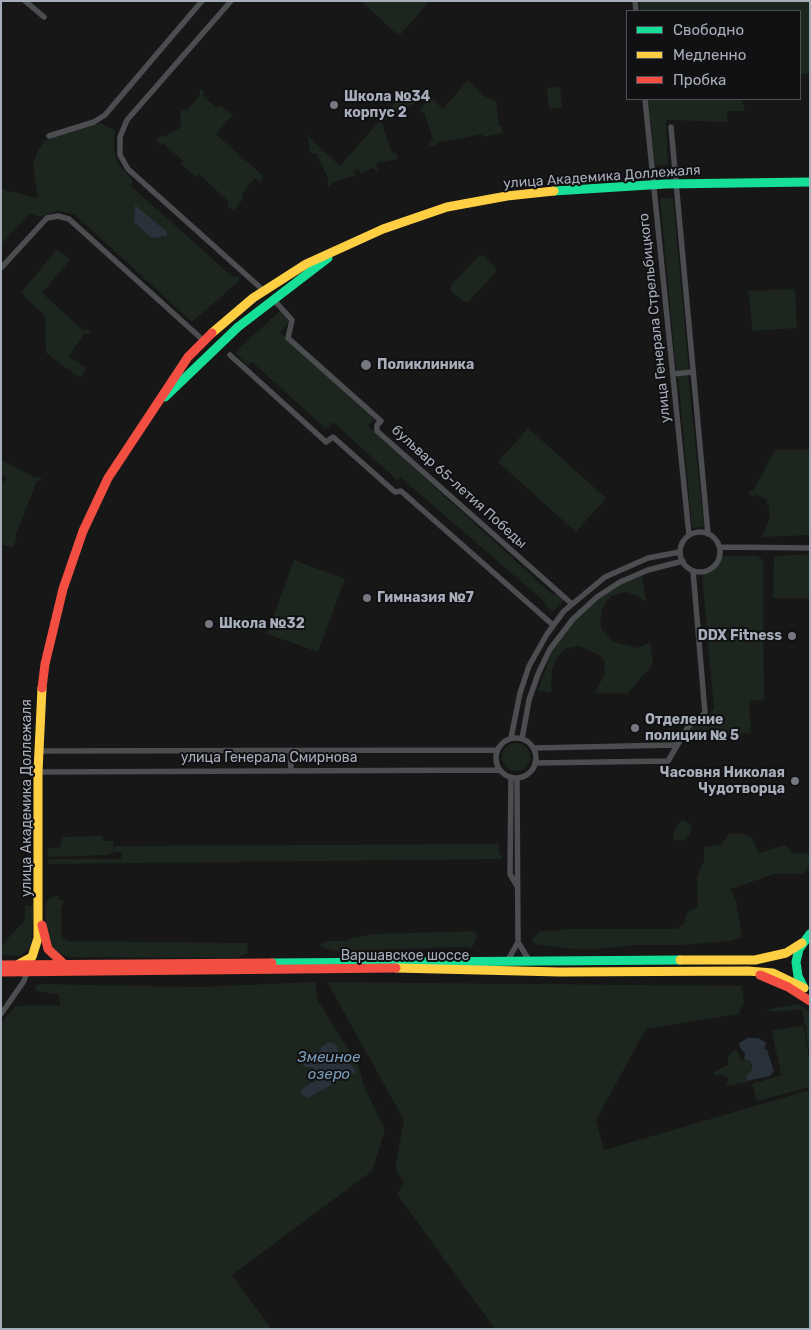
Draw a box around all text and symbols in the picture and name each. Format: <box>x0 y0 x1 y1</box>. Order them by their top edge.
legend <box>626 10 801 100</box>
text: Свободно <box>673 21 744 39</box>
text: Медленно <box>673 46 746 64</box>
text: Пробка <box>673 71 726 89</box>
place label: Школа №34 корпус 2 <box>344 89 430 121</box>
marker: Школа №34 корпус 2 <box>328 99 340 111</box>
street label: улица Академика Доллежаля <box>503 162 701 192</box>
street label: улица Генерала Стрельбицкого <box>636 212 674 424</box>
place label: Поликлиника <box>377 357 474 373</box>
marker: Поликлиника <box>359 358 373 372</box>
street label: бульвар 65-летия Победы <box>388 422 530 552</box>
place label: Гимназия №7 <box>377 590 474 606</box>
marker: Гимназия №7 <box>361 592 373 604</box>
place label: Школа №32 <box>219 616 305 632</box>
marker: Школа №32 <box>203 618 215 630</box>
place label: DDX Fitness <box>698 628 782 644</box>
marker: DDX Fitness <box>786 630 798 642</box>
street label: улица Академика Доллежаля <box>19 699 35 897</box>
place label: Отделение полиции № 5 <box>645 712 739 744</box>
marker: Отделение полиции № 5 <box>629 722 641 734</box>
street label: улица Генерала Смирнова <box>181 750 357 766</box>
place label: Часовня Николая Чудотворца <box>660 765 785 798</box>
marker: Часовня Николая Чудотворца <box>789 775 801 787</box>
street label: Варшавское шоссе <box>341 948 469 964</box>
water label: Змеиное озеро <box>298 1049 360 1084</box>

